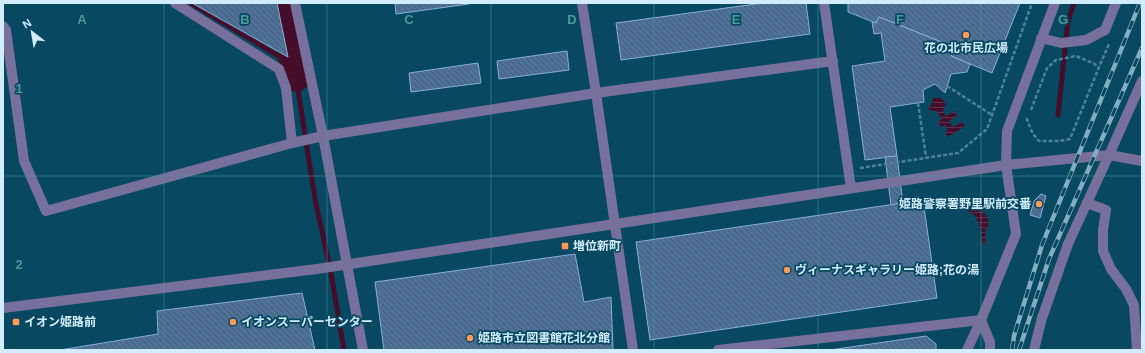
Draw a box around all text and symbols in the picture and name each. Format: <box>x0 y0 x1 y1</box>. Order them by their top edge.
north arrow <box>12 12 52 52</box>
text: A <box>77 12 87 27</box>
text: B <box>240 12 250 27</box>
text: C <box>404 12 414 27</box>
text: D <box>567 12 577 27</box>
text: E <box>732 12 741 27</box>
text: F <box>896 12 904 27</box>
text: G <box>1058 12 1068 27</box>
text: N <box>20 16 33 31</box>
marker: 花の北市民広場 <box>961 30 971 40</box>
place label: 花の北市民広場 <box>924 41 1008 55</box>
text: 1 <box>15 81 23 96</box>
place label: 姫路警察署野里駅前交番 <box>899 197 1032 211</box>
marker: 姫路警察署野里駅前交番 <box>1034 199 1044 209</box>
place label: 増位新町 <box>573 239 621 253</box>
marker: 増位新町 <box>560 241 570 251</box>
text: 2 <box>15 257 23 272</box>
place label: ヴィーナスギャラリー姫路;花の湯 <box>795 263 979 277</box>
marker: ヴィーナスギャラリー姫路;花の湯 <box>782 265 792 275</box>
place label: イオン姫路前 <box>24 315 96 329</box>
place label: イオンスーパーセンター <box>241 315 373 329</box>
marker: イオン姫路前 <box>11 317 21 327</box>
marker: イオンスーパーセンター <box>228 317 238 327</box>
place label: 姫路市立図書館花北分館 <box>478 331 610 345</box>
marker: 姫路市立図書館花北分館 <box>465 333 475 343</box>

